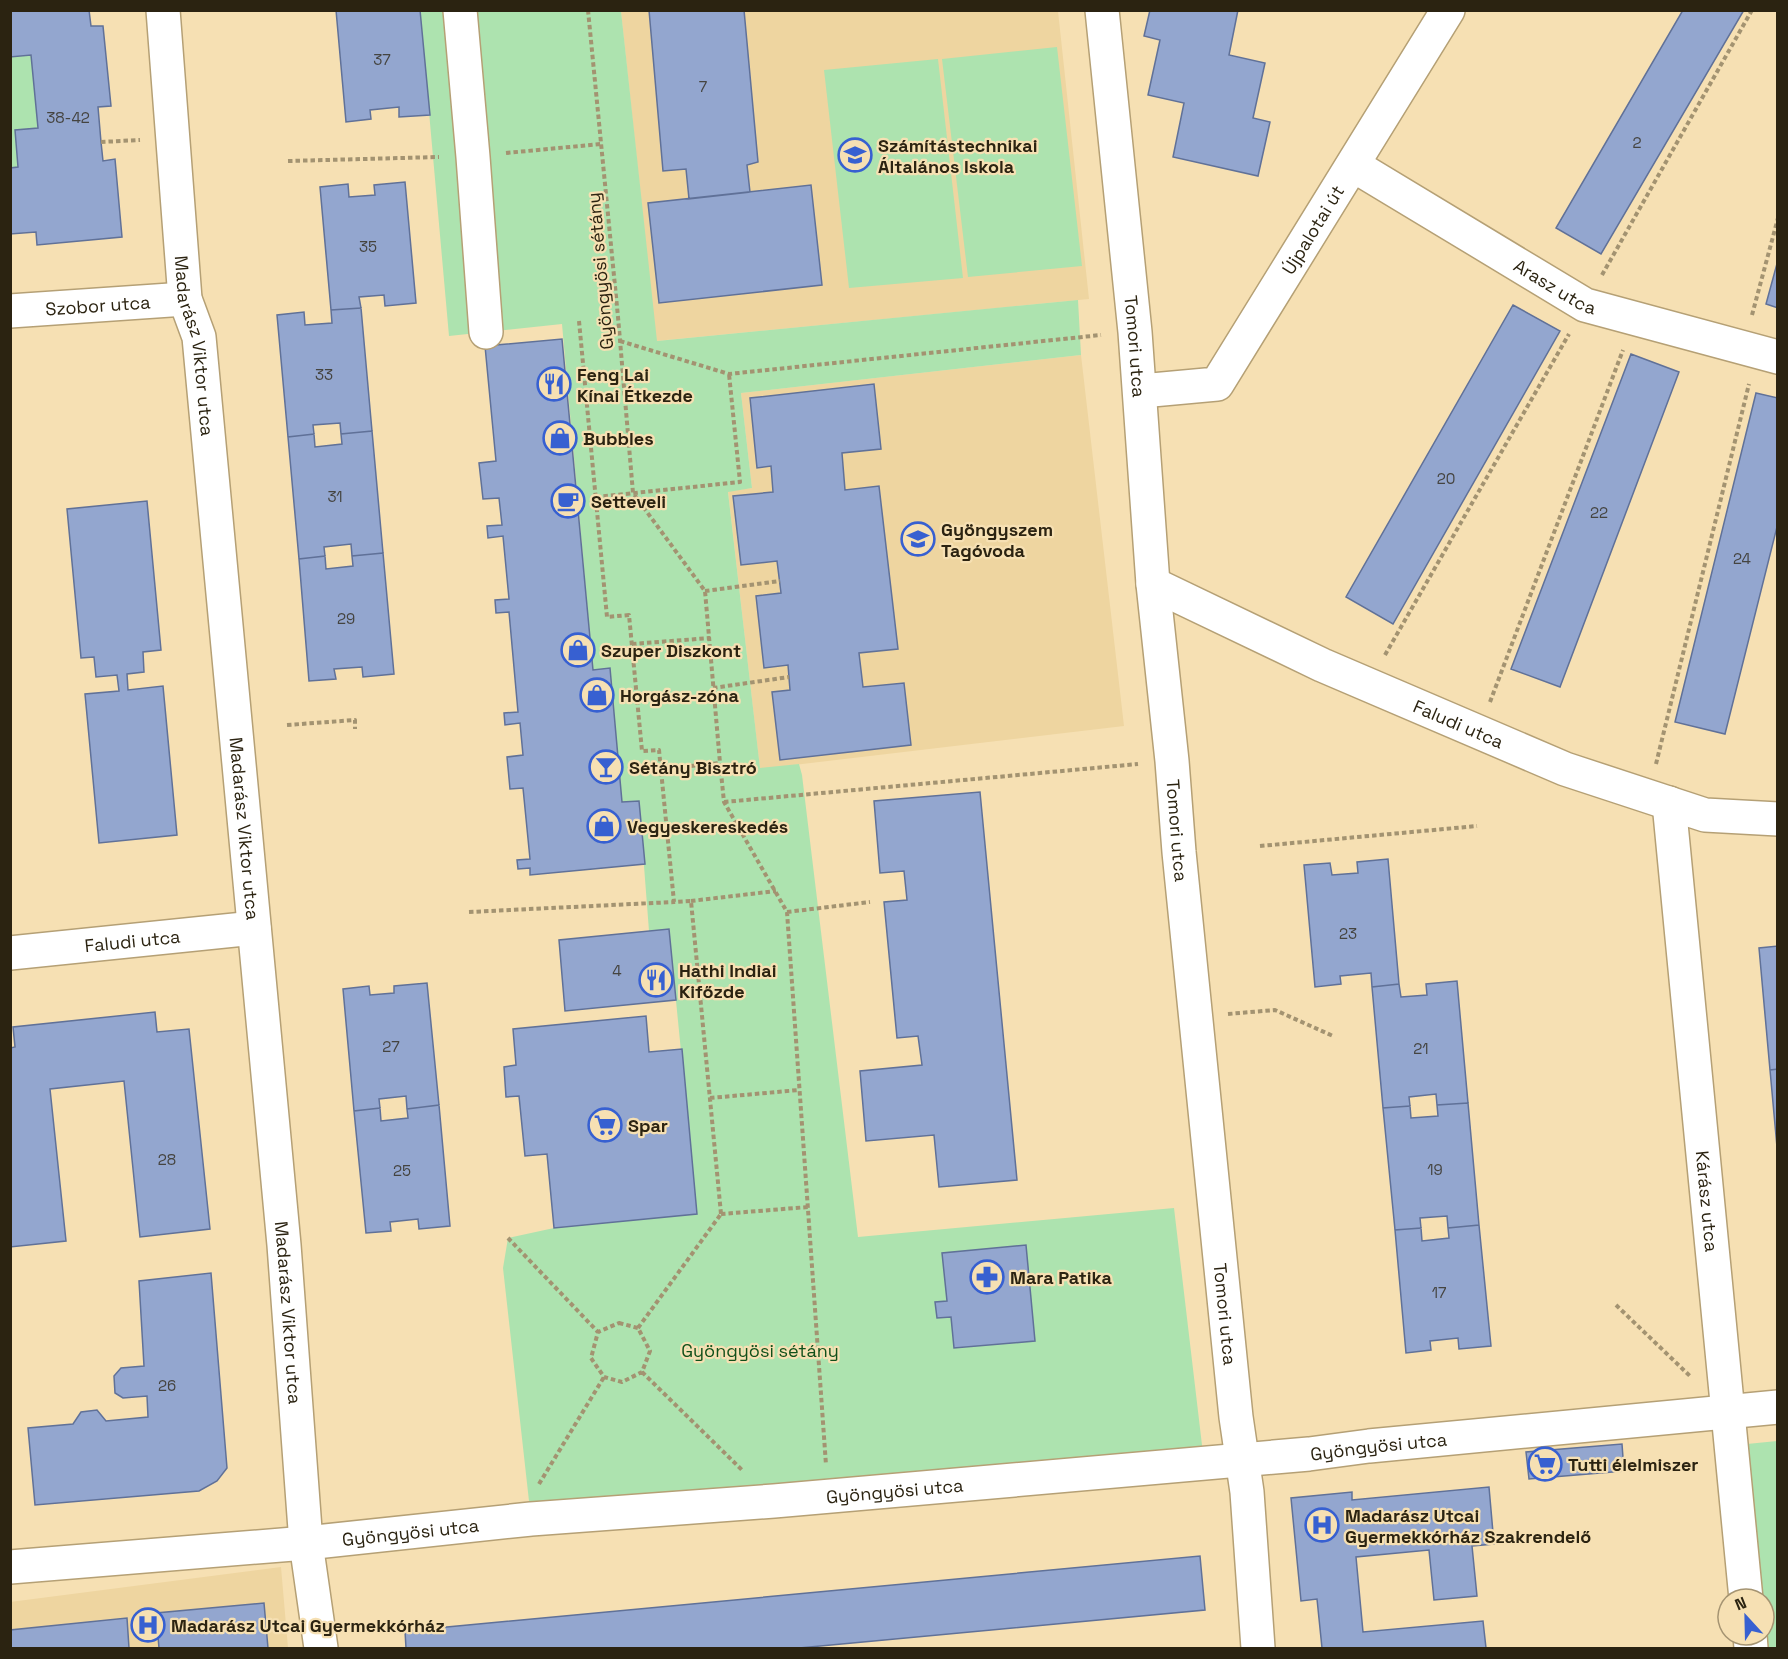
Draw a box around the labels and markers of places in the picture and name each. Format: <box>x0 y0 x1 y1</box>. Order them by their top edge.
place label: Számítástechnikai Általános Iskola <box>878 134 1038 178</box>
school or university icon: Számítástechnikai Általános Iskola <box>837 137 873 173</box>
place label: Feng Lai Kínai Étkezde <box>577 363 693 407</box>
restaurant icon: Feng Lai Kínai Étkezde <box>536 366 572 402</box>
shop icon: Bubbles <box>542 420 578 456</box>
place label: Bubbles <box>583 427 654 450</box>
cafe icon: Setteveli <box>550 483 586 519</box>
place label: Setteveli <box>591 490 666 513</box>
place label: Gyöngyszem Tagóvoda <box>941 518 1053 562</box>
school or university icon: Gyöngyszem Tagóvoda <box>900 521 936 557</box>
shop icon: Szuper Diszkont <box>560 632 596 668</box>
place label: Szuper Diszkont <box>601 639 741 662</box>
shop icon: Horgász-zóna <box>579 677 615 713</box>
place label: Horgász-zóna <box>620 684 739 707</box>
bar icon: Sétány Bisztró <box>588 749 624 785</box>
place label: Sétány Bisztró <box>629 756 757 779</box>
shop icon: Vegyeskereskedés <box>586 808 622 844</box>
place label: Vegyeskereskedés <box>627 815 788 838</box>
place label: Hathi Indiai Kifőzde <box>679 959 777 1003</box>
restaurant icon: Hathi Indiai Kifőzde <box>638 962 674 998</box>
supermarket icon: Spar <box>587 1107 623 1143</box>
place label: Spar <box>628 1114 668 1137</box>
pharmacy icon: Mara Patika <box>969 1259 1005 1295</box>
place label: Mara Patika <box>1010 1266 1113 1289</box>
supermarket icon: Tutti élelmiszer <box>1527 1446 1563 1482</box>
place label: Tutti élelmiszer <box>1568 1453 1698 1476</box>
place label: Madarász Utcai Gyermekkórház Szakrendelő <box>1345 1504 1591 1548</box>
hospital icon: Madarász Utcai Gyermekkórház Szakrendelő <box>1304 1507 1340 1543</box>
hospital icon: Madarász Utcai Gyermekkórház <box>130 1607 166 1643</box>
place label: Madarász Utcai Gyermekkórház <box>171 1614 445 1637</box>

